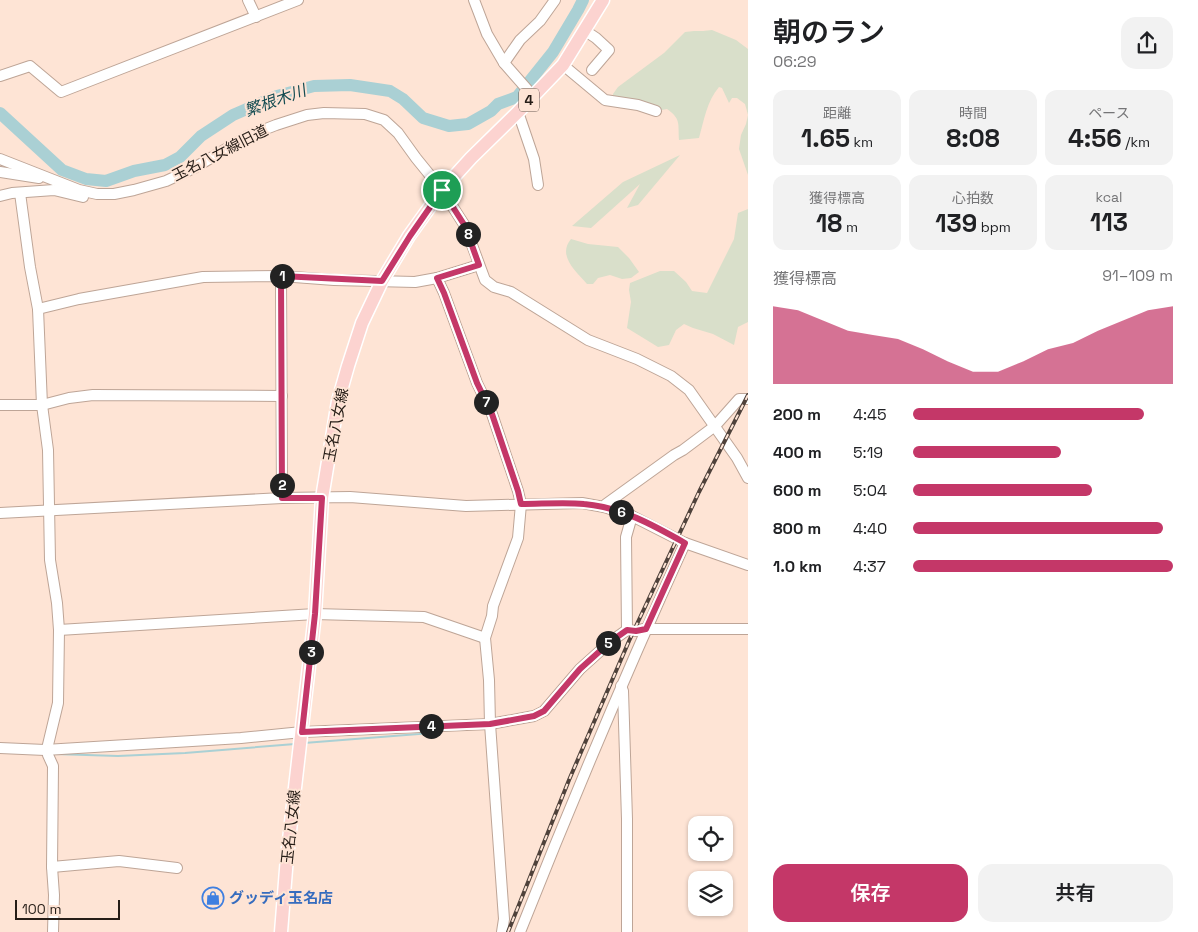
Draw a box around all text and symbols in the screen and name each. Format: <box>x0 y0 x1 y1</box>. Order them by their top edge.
text: 朝のラン <box>773 14 885 50</box>
button: share <box>1121 17 1173 69</box>
text: 06:29 <box>773 51 817 72</box>
water label: 繁根木川 <box>242 79 311 121</box>
road number: 4 <box>519 88 539 112</box>
text: 距離 <box>823 104 851 122</box>
text: 時間 <box>959 104 987 122</box>
text: ペース <box>1088 104 1130 122</box>
street label: 玉名八女線旧道 <box>169 120 271 185</box>
text: 1.65 <box>801 122 850 154</box>
text: 8:08 <box>946 122 1000 154</box>
text: 4:56 <box>1068 122 1122 154</box>
text: km <box>850 133 873 151</box>
text: /km <box>1122 133 1150 151</box>
pin <box>421 169 463 211</box>
icon: arrive <box>428 176 456 204</box>
text: kcal <box>1095 188 1123 206</box>
text: 獲得標高 <box>809 189 865 207</box>
text: 心拍数 <box>952 189 994 207</box>
text: 113 <box>1090 206 1128 238</box>
text: 18 <box>816 207 842 239</box>
text: 139 <box>935 207 977 239</box>
text: m <box>842 218 858 236</box>
text: bpm <box>977 218 1011 236</box>
pin: 8 <box>456 222 480 246</box>
text: 8 <box>464 225 473 243</box>
pin: 1 <box>270 264 294 288</box>
text: 91–109 m <box>1102 265 1173 286</box>
text: 1 <box>279 267 286 285</box>
text: 獲得標高 <box>773 268 837 289</box>
street label: 玉名八女線 <box>319 386 352 464</box>
pin: 7 <box>474 390 498 414</box>
text: 7 <box>483 393 490 411</box>
text: 200 m <box>773 404 821 425</box>
text: 4:45 <box>853 404 887 425</box>
text: 400 m <box>773 442 822 463</box>
text: 5:19 <box>853 442 883 463</box>
pin: 2 <box>270 472 294 498</box>
text: 2 <box>278 476 287 494</box>
text: 600 m <box>773 480 821 501</box>
text: 5:04 <box>853 480 887 501</box>
pin: 6 <box>608 500 634 524</box>
text: 6 <box>617 503 626 521</box>
text: 800 m <box>773 518 821 539</box>
text: 4:40 <box>853 518 887 539</box>
text: 1.0 km <box>773 556 822 577</box>
text: 4:37 <box>853 556 886 577</box>
pin: 5 <box>596 630 620 656</box>
text: 5 <box>604 634 613 652</box>
pin: 3 <box>298 640 324 664</box>
text: 3 <box>307 643 316 661</box>
pin: 4 <box>418 714 444 738</box>
text: 4 <box>427 717 436 735</box>
street label: 玉名八女線 <box>277 789 304 865</box>
map controls <box>688 816 733 916</box>
button: locate <box>688 816 733 861</box>
button: 保存 <box>773 864 968 922</box>
button: 共有 <box>978 864 1173 922</box>
button: layers <box>688 871 733 916</box>
shop icon: グッディ玉名店 <box>201 886 225 910</box>
place label: グッディ玉名店 <box>229 888 333 907</box>
scale bar <box>15 897 120 920</box>
text: 100 m <box>22 900 61 918</box>

